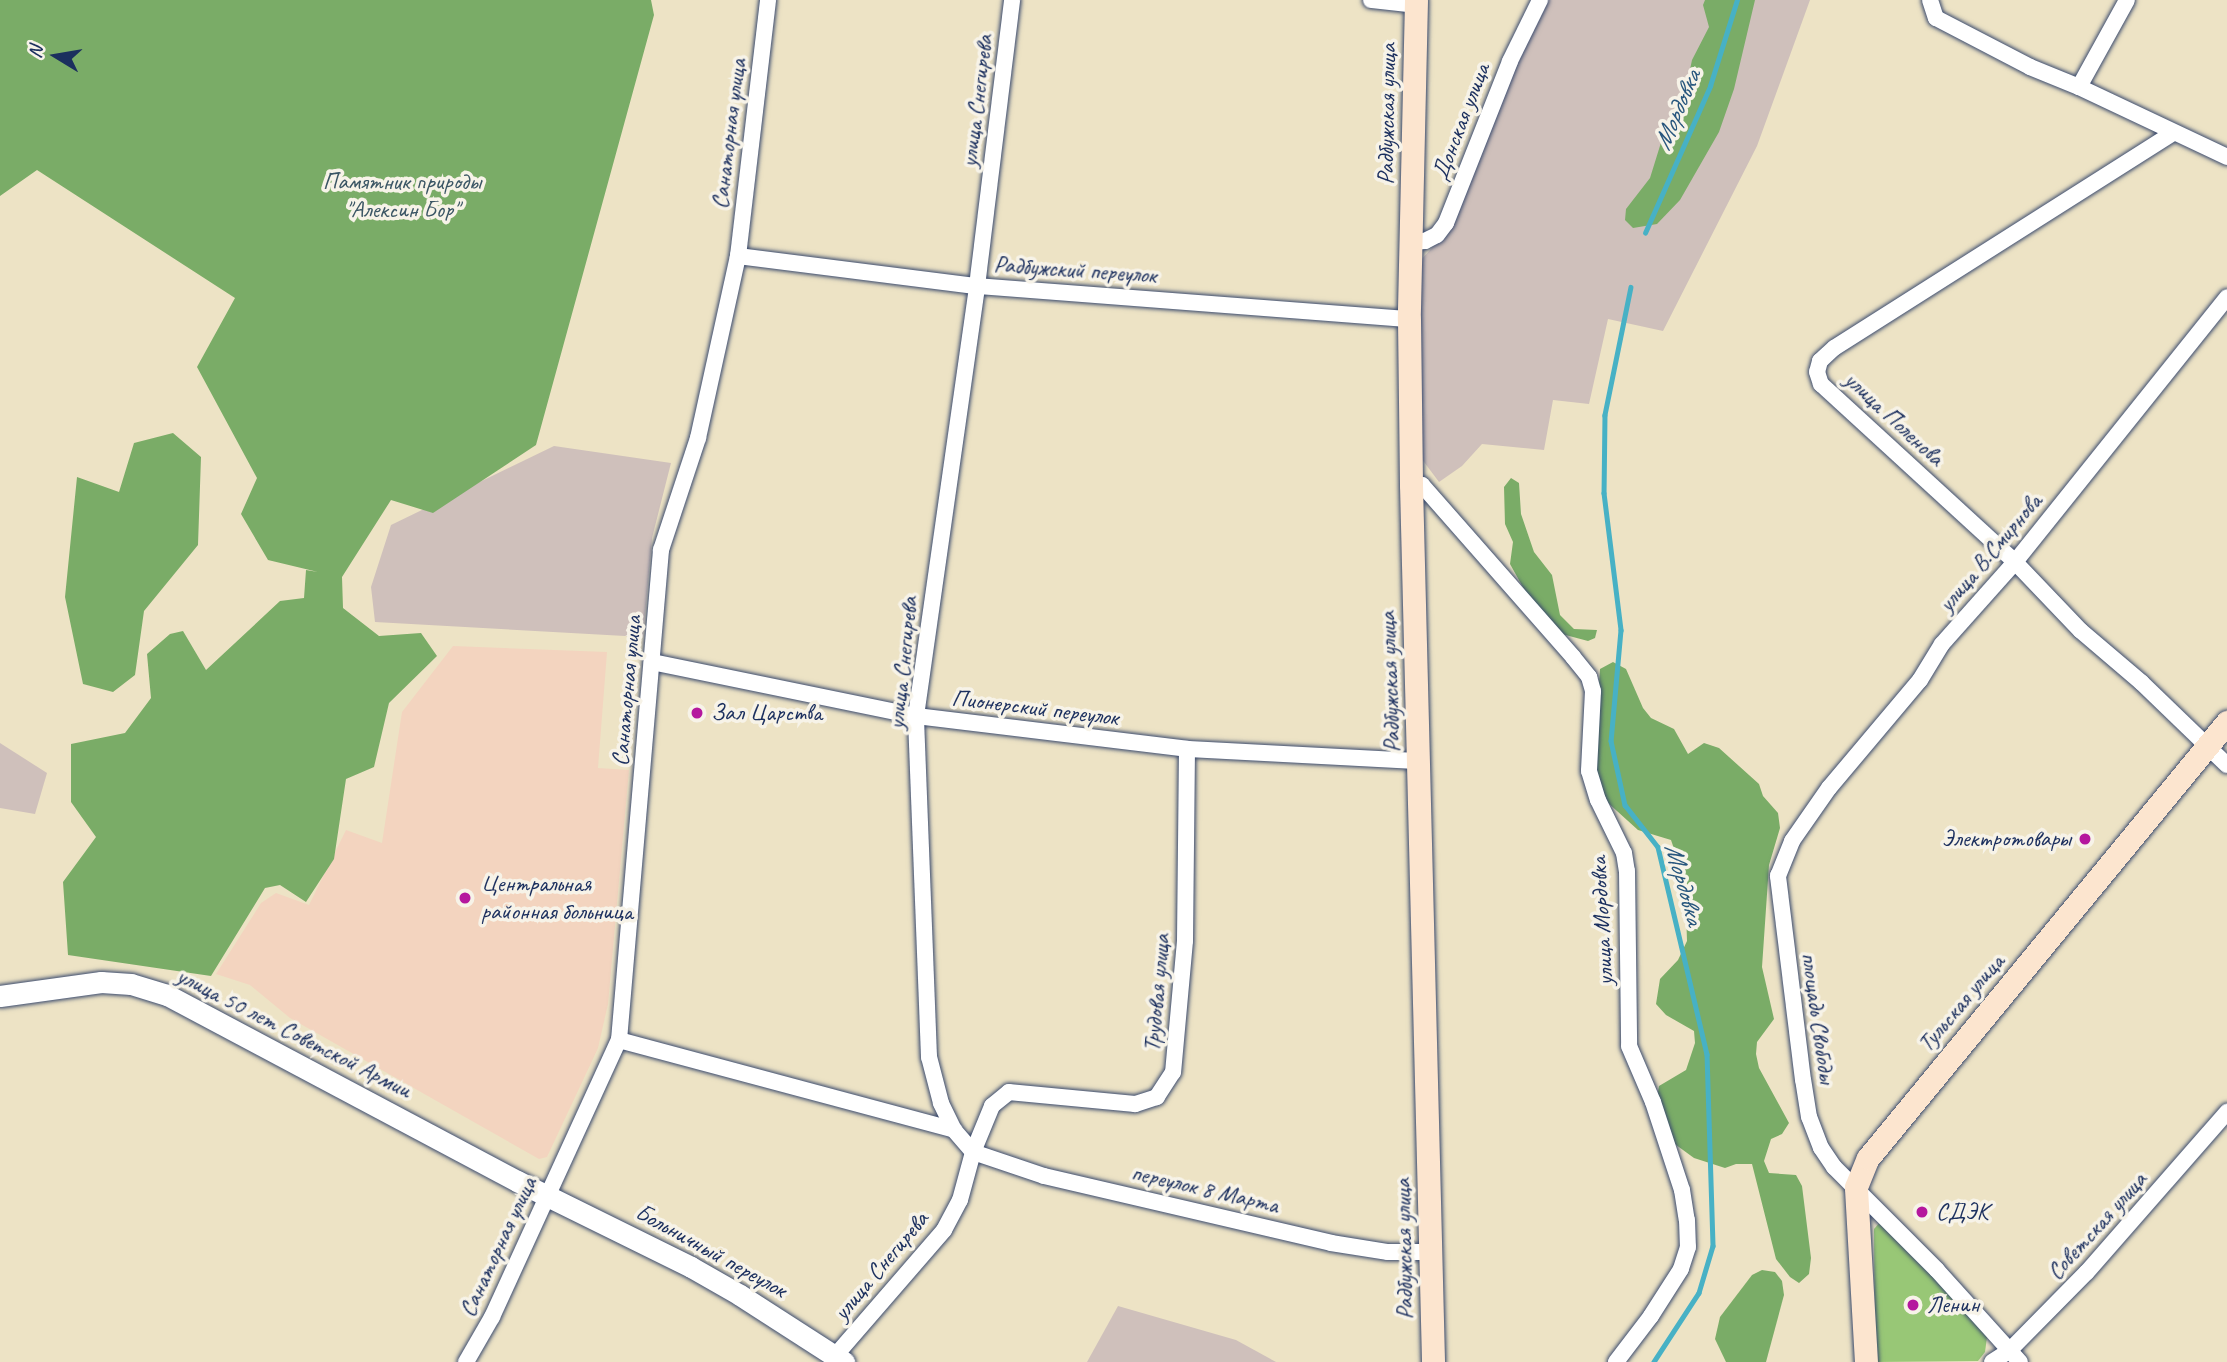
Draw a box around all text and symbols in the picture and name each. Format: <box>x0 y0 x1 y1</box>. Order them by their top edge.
north arrow <box>21 21 91 91</box>
street label: улица Снегирева <box>955 33 999 169</box>
street label: Радбужская улица <box>1371 43 1403 185</box>
text: N <box>22 44 48 60</box>
street label: Санаторная улица <box>705 56 753 212</box>
street label: Донская улица <box>1426 60 1496 184</box>
water label: Мордовка <box>1646 66 1708 154</box>
park label: Памятник природы "Алексин Бор" <box>323 168 481 224</box>
street label: Радбужский переулок <box>993 250 1157 290</box>
street label: улица Поленова <box>1838 365 1950 473</box>
street label: улица В.Смирнова <box>1932 488 2048 618</box>
street label: улица Снегирева <box>882 595 924 731</box>
street label: Радбужская улица <box>1373 610 1407 754</box>
street label: Санаторная улица <box>606 613 648 769</box>
street label: Пионерский переулок <box>950 683 1120 733</box>
place label: Зал Царства <box>711 699 823 727</box>
marker: Зал Царства <box>689 705 705 721</box>
place label: Электротовары <box>1942 825 2071 853</box>
marker: Электротовары <box>2077 831 2093 847</box>
water label: Мордовка <box>1658 840 1710 928</box>
street label: улица Мордовка <box>1584 856 1620 986</box>
place label: Центральная районная больница <box>481 870 632 926</box>
marker: Центральная районная больница <box>455 888 475 908</box>
street label: Трудовая улица <box>1137 932 1177 1054</box>
street label: Тульская улица <box>1911 948 2011 1058</box>
street label: площадь Свободы <box>1795 952 1841 1084</box>
street label: улица 50 лет Советской Армии <box>171 961 417 1105</box>
street label: переулок 8 Марта <box>1129 1158 1281 1220</box>
street label: Советская улица <box>2040 1165 2154 1287</box>
street label: Санаторная улица <box>453 1171 543 1323</box>
street label: Радбужская улица <box>1388 1178 1420 1320</box>
street label: Больничный переулок <box>630 1198 792 1304</box>
place label: СДЭК <box>1936 1198 1989 1226</box>
marker: СДЭК <box>1914 1204 1930 1220</box>
street label: улица Снегирева <box>827 1206 935 1326</box>
place label: Ленин <box>1927 1291 1979 1319</box>
marker: Ленин <box>1905 1297 1921 1313</box>

